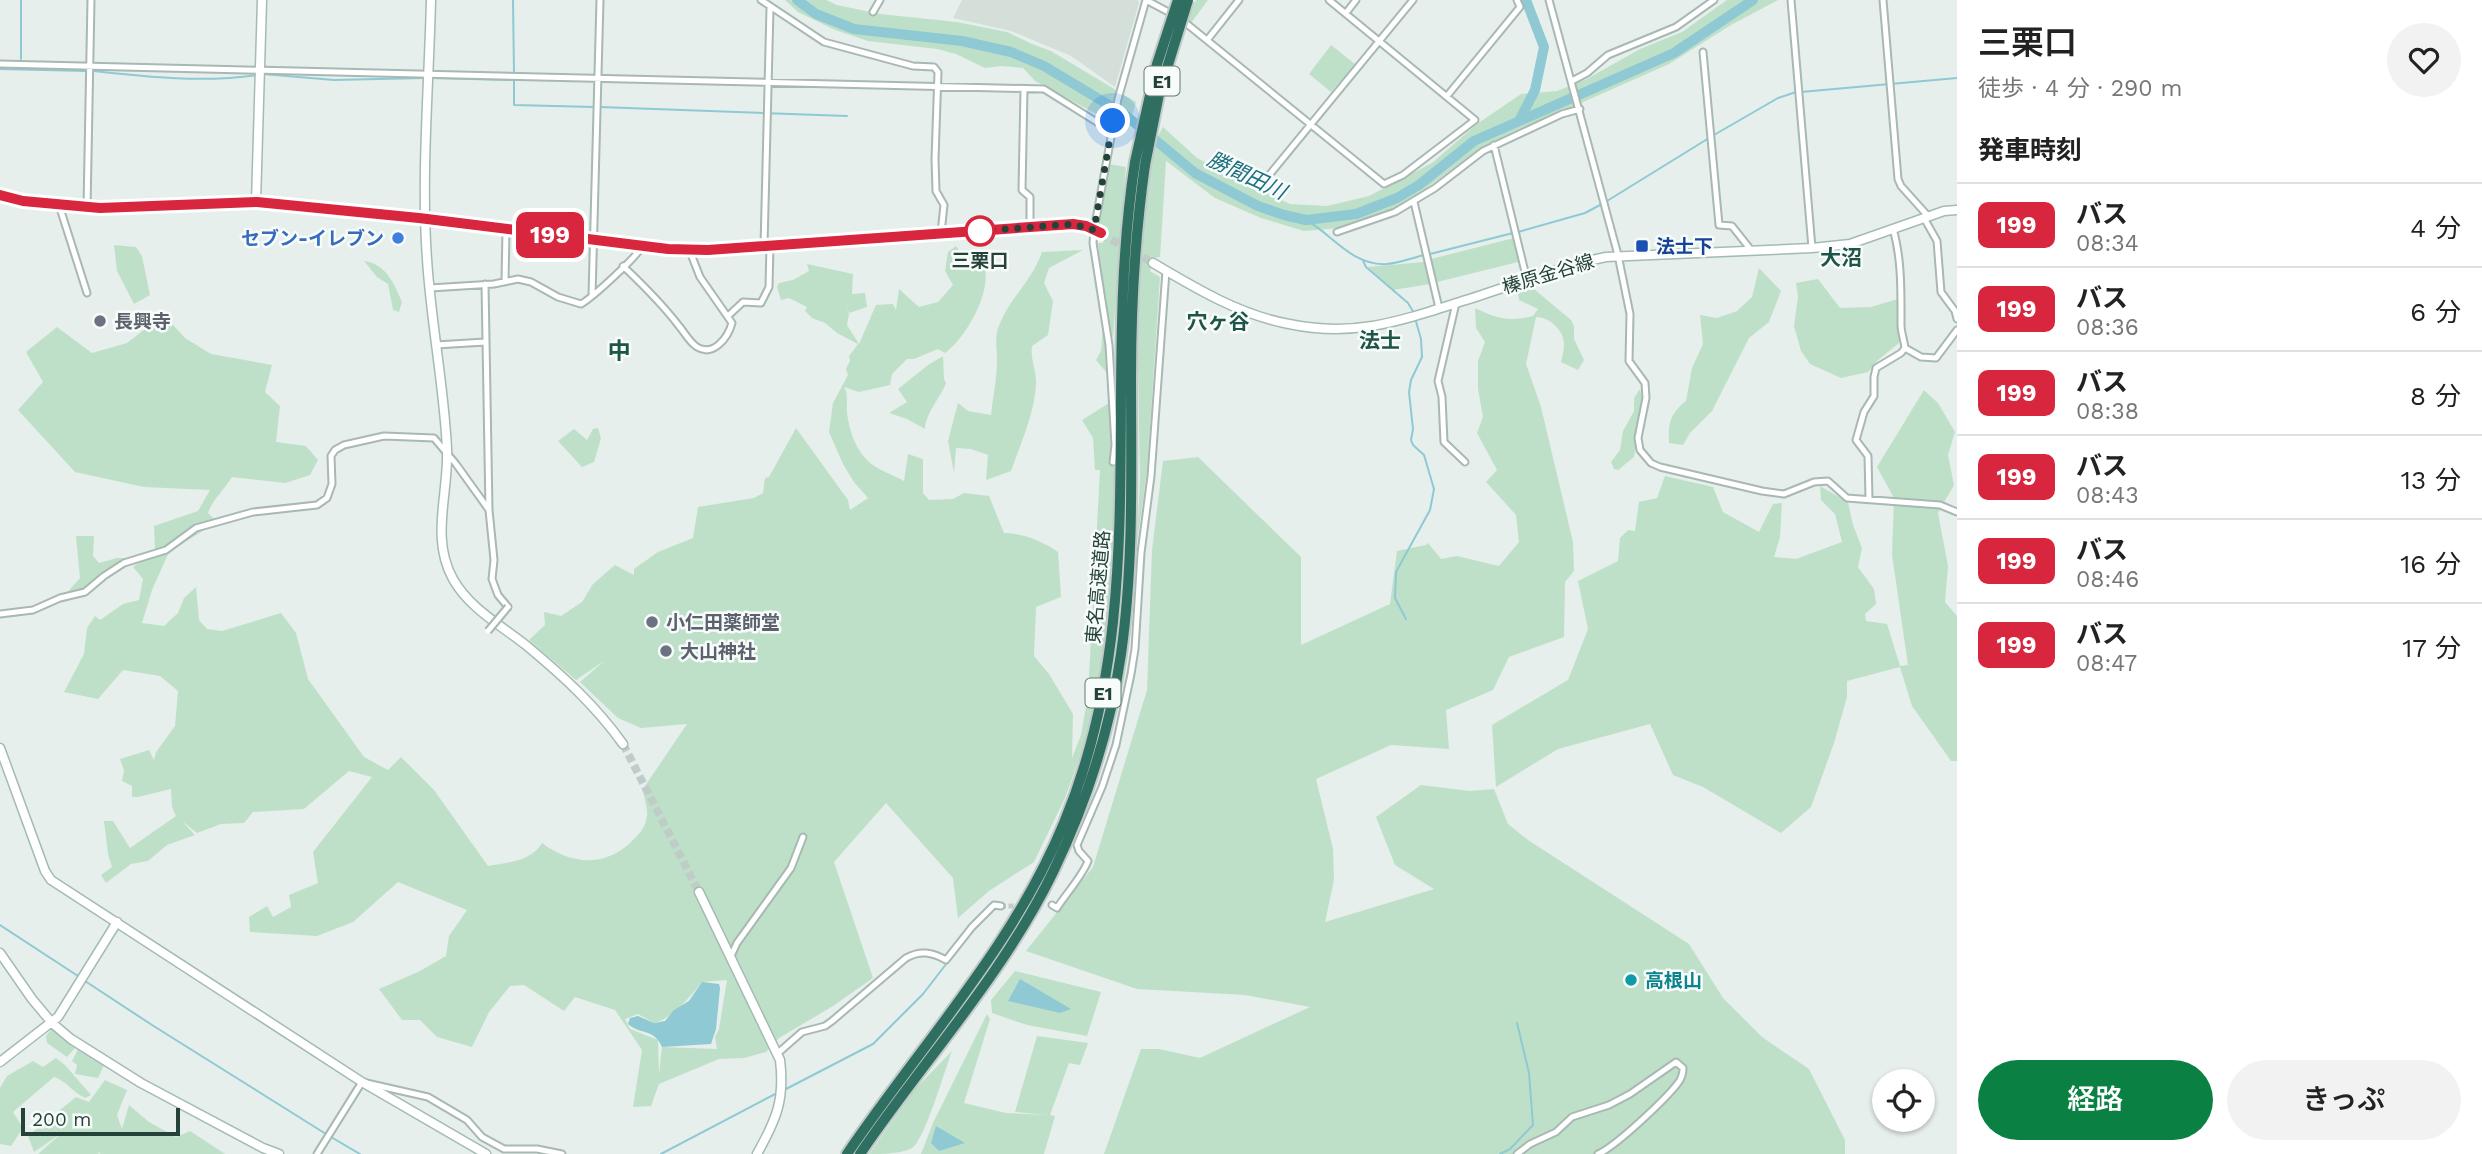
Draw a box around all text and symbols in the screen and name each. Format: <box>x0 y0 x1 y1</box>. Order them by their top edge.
text: 三栗口 <box>1978 23 2077 62</box>
button: heart <box>2387 23 2461 97</box>
road number: E1 <box>1144 66 1180 96</box>
text: 徒歩 · 4 分 · 290 m <box>1978 75 2182 102</box>
your location <box>1095 103 1130 138</box>
text: 発車時刻 <box>1978 135 2082 165</box>
water label: 勝間田川 <box>1204 146 1292 205</box>
text: バス <box>2076 199 2128 229</box>
text: 199 <box>1997 211 2036 239</box>
line badge: 199 <box>510 212 590 258</box>
text: 4 分 <box>2410 213 2461 243</box>
marker: 三栗口 <box>965 216 995 246</box>
text: 199 <box>530 221 570 249</box>
place label: セブン-イレブン <box>241 227 384 250</box>
marker: セブン-イレブン <box>390 230 406 246</box>
text: 08:34 <box>2076 230 2139 257</box>
place label: 法士下 <box>1656 235 1713 258</box>
marker: 法士下 <box>1634 238 1650 254</box>
district label: 大沼 <box>1820 245 1862 270</box>
place label: 三栗口 <box>951 249 1009 272</box>
street label: 榛原金谷線 <box>1499 249 1597 299</box>
text: バス <box>2076 283 2128 313</box>
text: 199 <box>1997 295 2036 323</box>
text: 6 分 <box>2410 297 2461 327</box>
district label: 穴ヶ谷 <box>1187 309 1250 334</box>
place label: 長興寺 <box>114 310 171 333</box>
marker: 長興寺 <box>92 313 108 329</box>
text: 08:36 <box>2076 314 2139 341</box>
district label: 法士 <box>1359 328 1401 353</box>
district label: 中 <box>608 338 631 365</box>
text: バス <box>2076 367 2128 397</box>
text: 199 <box>1997 379 2036 407</box>
text: 8 分 <box>2410 381 2461 411</box>
text: 08:38 <box>2076 398 2139 425</box>
text: バス <box>2076 451 2128 481</box>
text: 199 <box>1997 463 2036 491</box>
text: 13 分 <box>2401 465 2461 495</box>
text: 08:43 <box>2076 482 2139 509</box>
street label: 東名高速道路 <box>1082 529 1114 645</box>
text: バス <box>2076 535 2128 565</box>
text: 199 <box>1997 547 2036 575</box>
text: 16 分 <box>2400 549 2461 579</box>
text: 08:46 <box>2076 566 2139 593</box>
place label: 小仁田薬師堂 <box>666 611 780 634</box>
marker: 小仁田薬師堂 <box>644 614 660 630</box>
text: バス <box>2076 619 2128 649</box>
text: 199 <box>1997 631 2036 659</box>
text: 17 分 <box>2402 633 2461 663</box>
place label: 大山神社 <box>680 640 756 663</box>
marker: 大山神社 <box>658 643 674 659</box>
text: 08:47 <box>2076 650 2137 677</box>
road number: E1 <box>1086 678 1120 708</box>
place label: 高根山 <box>1645 969 1702 992</box>
marker: 高根山 <box>1623 972 1639 988</box>
button: 経路 <box>1978 1060 2213 1140</box>
button: きっぷ <box>2227 1060 2461 1140</box>
map controls <box>1872 1069 1935 1132</box>
button: locate <box>1872 1069 1935 1132</box>
scale bar <box>21 1105 180 1137</box>
text: 200 m <box>32 1108 91 1131</box>

